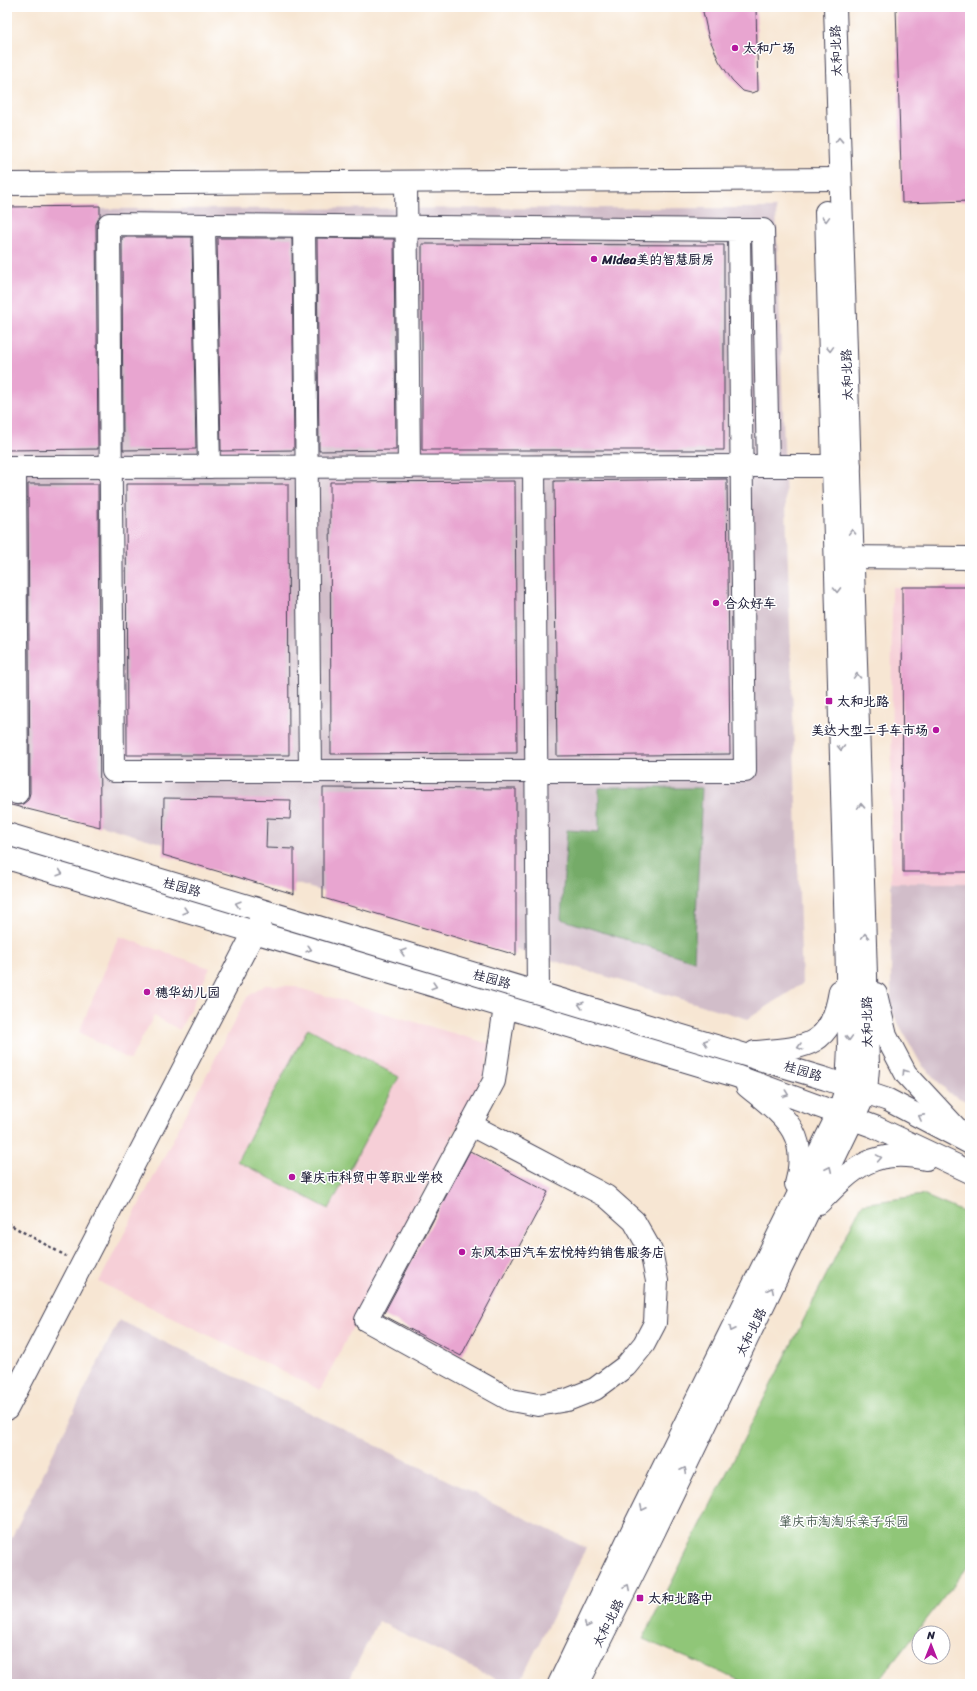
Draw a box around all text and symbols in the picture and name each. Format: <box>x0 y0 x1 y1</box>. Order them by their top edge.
street label: 太和北路 <box>824 25 848 77</box>
place label: 太和广场 <box>743 37 795 60</box>
marker: 太和广场 <box>730 43 740 53</box>
one-way arrow <box>835 137 843 143</box>
one-way arrow <box>822 216 831 222</box>
place label: Midea美的智慧厨房 <box>601 248 714 271</box>
marker: Midea美的智慧厨房 <box>589 254 599 264</box>
one-way arrow <box>826 346 834 352</box>
street label: 太和北路 <box>835 349 859 401</box>
one-way arrow <box>848 529 856 535</box>
one-way arrow <box>833 587 841 593</box>
place label: 合众好车 <box>724 592 776 615</box>
marker: 合众好车 <box>711 598 721 608</box>
one-way arrow <box>852 673 861 679</box>
place label: 太和北路 <box>837 690 889 713</box>
marker: 太和北路 <box>824 696 834 706</box>
place label: 美达大型二手车市场 <box>811 719 928 742</box>
marker: 美达大型二手车市场 <box>931 725 941 735</box>
one-way arrow <box>837 745 845 751</box>
one-way arrow <box>857 803 865 809</box>
one-way arrow <box>56 868 63 877</box>
street label: 桂园路 <box>160 871 204 903</box>
one-way arrow <box>235 900 242 909</box>
one-way arrow <box>181 906 188 915</box>
one-way arrow <box>861 933 869 939</box>
one-way arrow <box>305 944 312 953</box>
one-way arrow <box>400 948 407 957</box>
street label: 桂园路 <box>470 963 514 995</box>
place label: 穗华幼儿园 <box>155 981 220 1004</box>
one-way arrow <box>430 981 437 990</box>
marker: 穗华幼儿园 <box>142 987 152 997</box>
street label: 太和北路 <box>855 996 879 1048</box>
one-way arrow <box>578 1001 585 1010</box>
one-way arrow <box>844 1035 853 1041</box>
one-way arrow <box>703 1038 710 1047</box>
one-way arrow <box>797 1042 804 1050</box>
street label: 桂园路 <box>781 1054 825 1088</box>
one-way arrow <box>902 1069 909 1076</box>
one-way arrow <box>782 1090 789 1098</box>
one-way arrow <box>918 1114 926 1122</box>
one-way arrow <box>876 1154 882 1163</box>
one-way arrow <box>824 1165 832 1173</box>
place label: 肇庆市科贸中等职业学校 <box>300 1166 443 1189</box>
marker: 肇庆市科贸中等职业学校 <box>287 1172 297 1182</box>
place label: 东风本田汽车宏悦特约销售服务店 <box>470 1241 665 1264</box>
marker: 东风本田汽车宏悦特约销售服务店 <box>457 1247 467 1257</box>
one-way arrow <box>766 1286 774 1294</box>
street label: 太和北路 <box>729 1304 773 1360</box>
one-way arrow <box>729 1324 737 1332</box>
one-way arrow <box>679 1467 687 1474</box>
one-way arrow <box>640 1504 648 1511</box>
park label: 肇庆市淘淘乐亲子乐园 <box>779 1510 909 1533</box>
one-way arrow <box>622 1583 630 1591</box>
place label: 太和北路中 <box>648 1587 713 1610</box>
marker: 太和北路中 <box>635 1593 645 1603</box>
street label: 太和北路 <box>586 1595 630 1651</box>
one-way arrow <box>584 1621 592 1628</box>
north arrow <box>911 1625 951 1665</box>
text: N <box>926 1626 935 1645</box>

